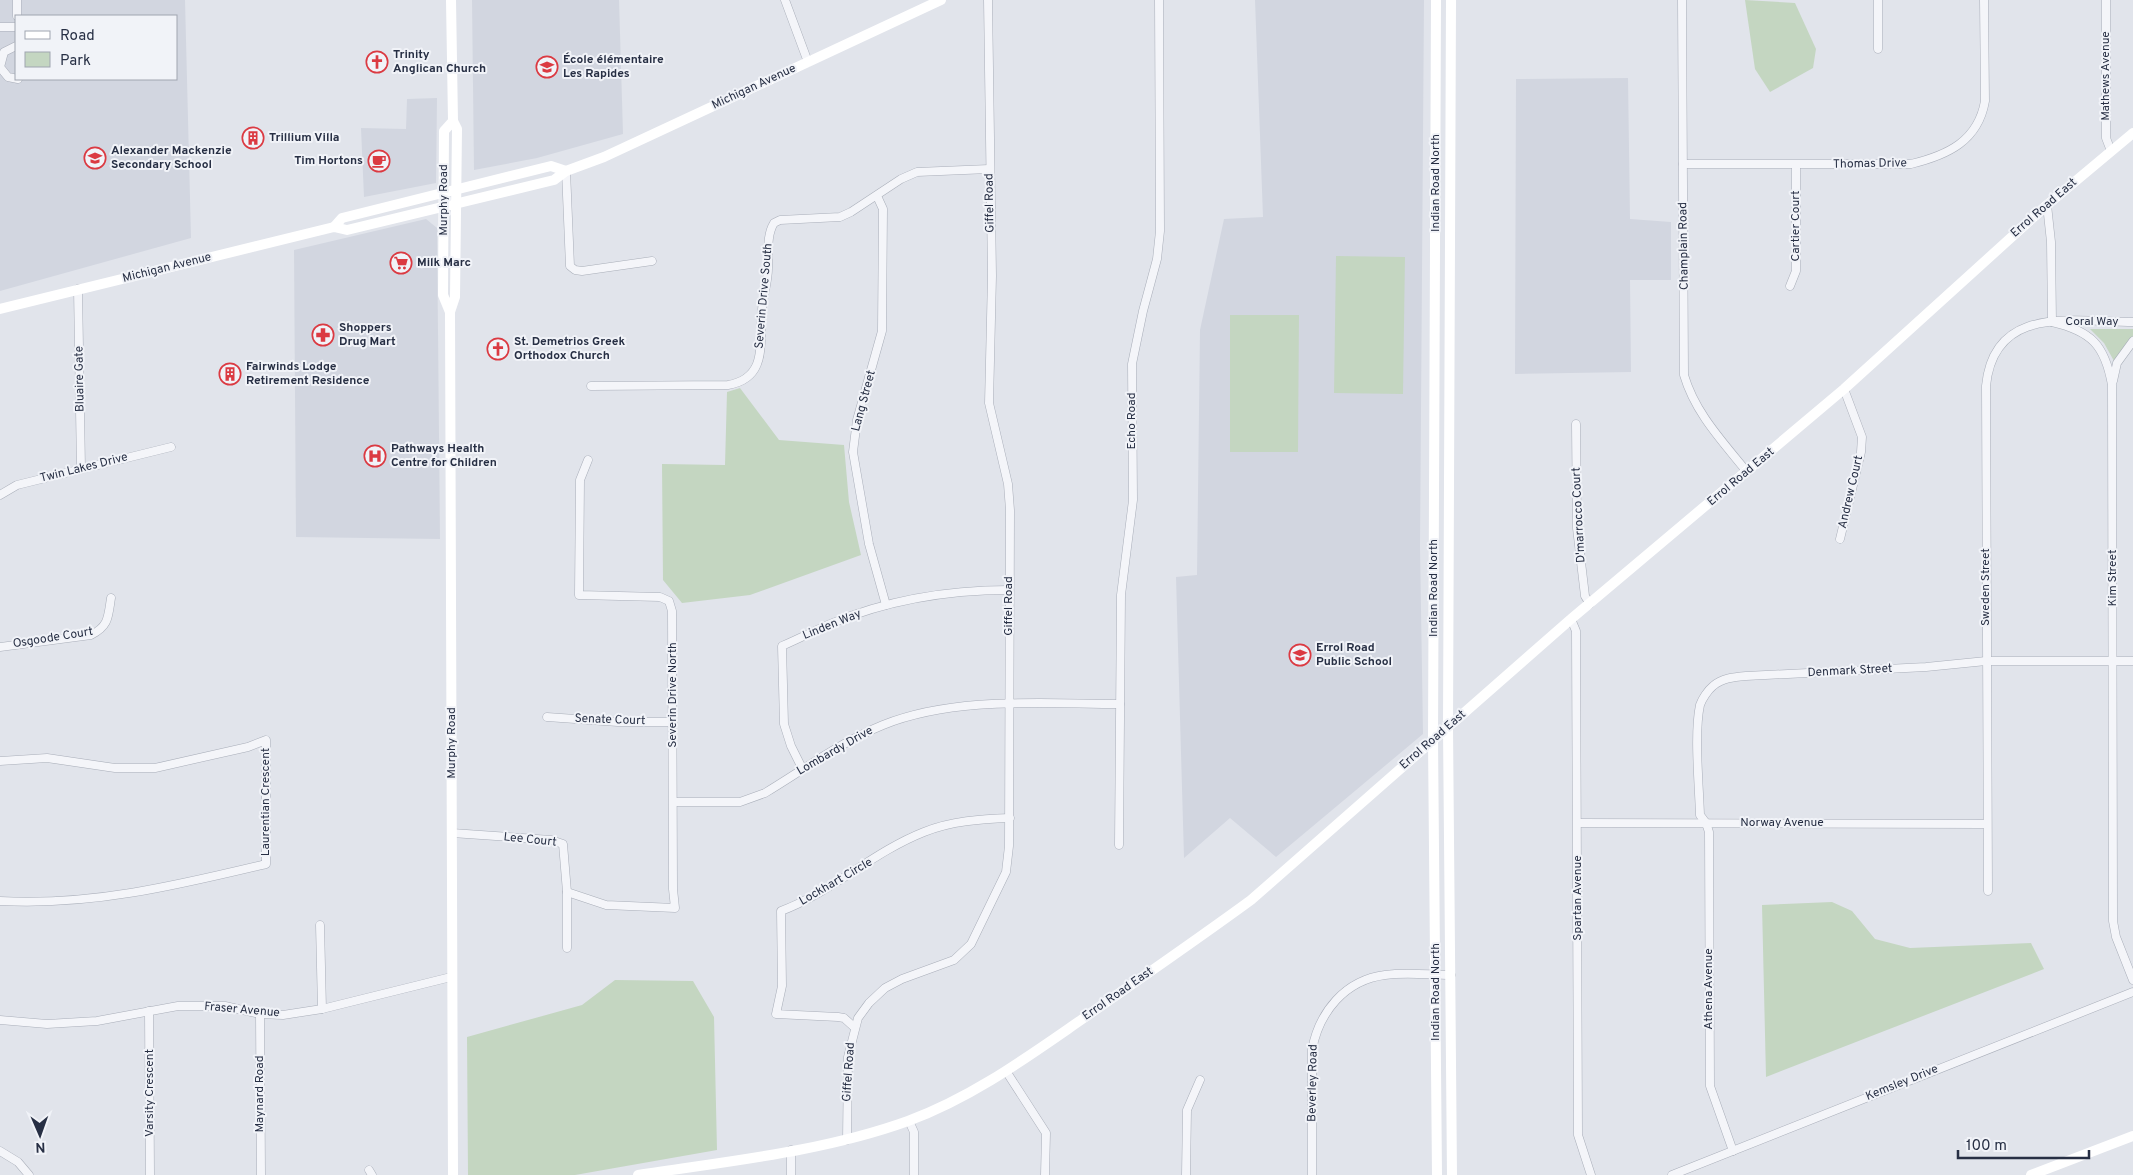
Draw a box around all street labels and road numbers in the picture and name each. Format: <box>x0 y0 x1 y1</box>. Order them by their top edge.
street label: Mathews Avenue <box>2098 31 2114 121</box>
street label: Michigan Avenue <box>709 61 799 113</box>
street label: Indian Road North <box>1428 134 1444 232</box>
street label: Thomas Drive <box>1833 155 1907 173</box>
street label: Murphy Road <box>436 164 452 236</box>
street label: Giffel Road <box>981 173 999 233</box>
street label: Errol Road East <box>2007 175 2081 241</box>
street label: Cartier Court <box>1788 190 1804 262</box>
street label: Champlain Road <box>1675 202 1693 290</box>
street label: Severin Drive South <box>751 243 777 349</box>
street label: Michigan Avenue <box>121 249 213 287</box>
street label: Coral Way <box>2065 314 2119 330</box>
street label: Bluaire Gate <box>71 346 89 412</box>
street label: Lang Street <box>848 369 880 433</box>
street label: Echo Road <box>1124 392 1140 450</box>
street label: Errol Road East <box>1704 444 1778 510</box>
street label: Twin Lakes Drive <box>38 449 130 487</box>
street label: Andrew Court <box>1835 454 1867 530</box>
street label: D'marrocco Court <box>1569 467 1589 563</box>
street label: Indian Road North <box>1426 539 1442 637</box>
street label: Sweden Street <box>1978 548 1994 626</box>
street label: Kim Street <box>2105 550 2121 607</box>
street label: Giffel Road <box>1001 576 1017 636</box>
street label: Linden Way <box>800 606 864 644</box>
street label: Osgoode Court <box>12 624 94 652</box>
street label: Severin Drive North <box>665 642 681 748</box>
street label: Denmark Street <box>1807 661 1893 681</box>
street label: Murphy Road <box>444 707 460 779</box>
street label: Errol Road East <box>1396 707 1470 773</box>
street label: Senate Court <box>574 711 646 729</box>
street label: Lombardy Drive <box>794 723 876 779</box>
street label: Laurentian Crescent <box>258 748 274 856</box>
street label: Norway Avenue <box>1740 815 1824 831</box>
street label: Lee Court <box>503 829 557 851</box>
street label: Lockhart Circle <box>796 855 876 909</box>
street label: Spartan Avenue <box>1570 855 1586 941</box>
street label: Indian Road North <box>1428 943 1444 1041</box>
street label: Athena Avenue <box>1701 948 1717 1030</box>
street label: Errol Road East <box>1079 964 1157 1024</box>
street label: Fraser Avenue <box>204 999 280 1021</box>
street label: Giffel Road <box>839 1042 859 1102</box>
street label: Beverley Road <box>1304 1044 1322 1122</box>
street label: Varsity Crescent <box>142 1049 158 1137</box>
street label: Maynard Road <box>252 1055 268 1133</box>
street label: Kemsley Drive <box>1863 1061 1941 1105</box>

